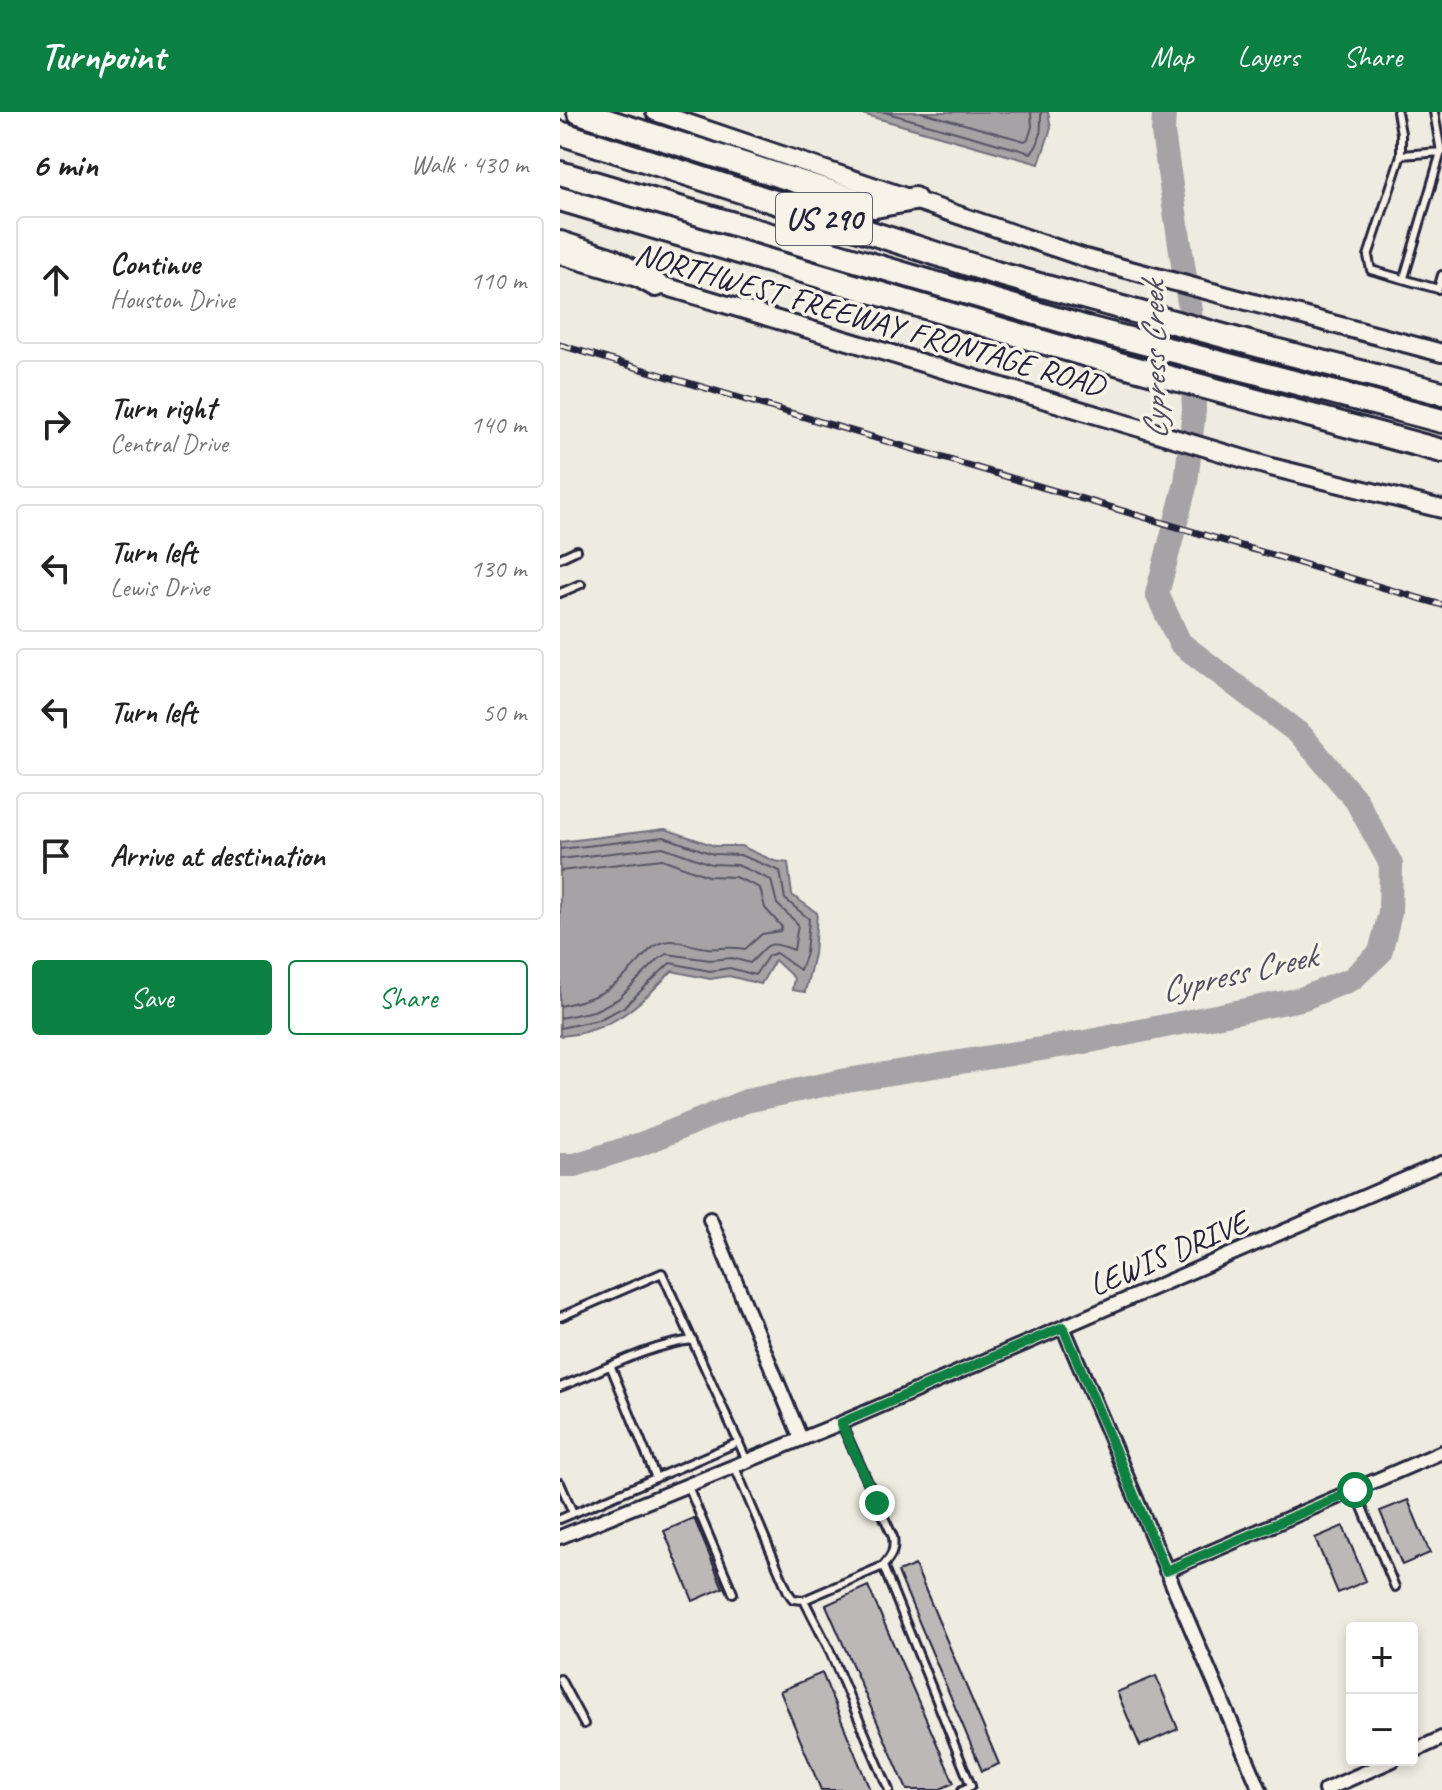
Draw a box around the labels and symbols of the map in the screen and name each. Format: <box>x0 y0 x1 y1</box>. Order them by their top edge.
road number: US 290 <box>776 193 872 245</box>
street label: NORTHWEST FREEWAY FRONTAGE ROAD <box>631 233 1112 407</box>
water label: Cypress Creek <box>1131 276 1176 440</box>
water label: Cypress Creek <box>1156 933 1325 1011</box>
street label: LEWIS DRIVE <box>1083 1200 1258 1305</box>
route start <box>1337 1472 1373 1508</box>
route end <box>859 1485 895 1521</box>

